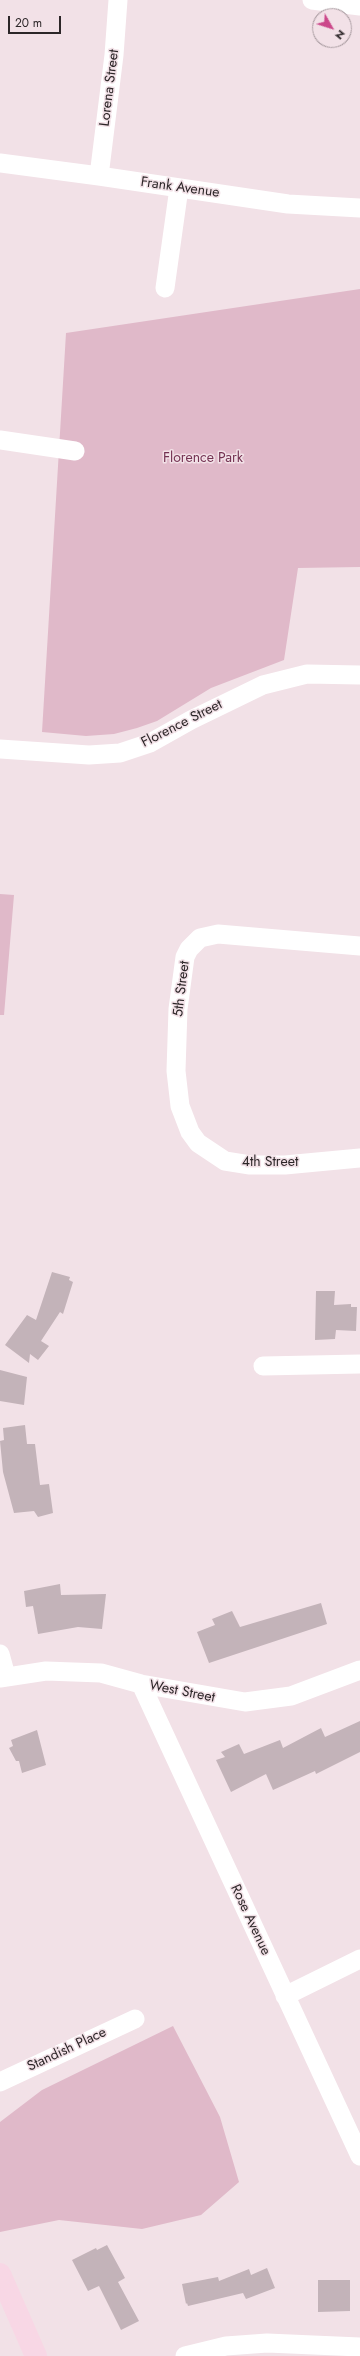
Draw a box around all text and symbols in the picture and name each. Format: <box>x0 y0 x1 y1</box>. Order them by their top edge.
scale bar <box>10 8 63 34</box>
north arrow <box>312 8 352 48</box>
text: 20 m <box>15 14 42 32</box>
text: N <box>332 26 350 43</box>
street label: Lorena Street <box>97 49 123 127</box>
street label: Frank Avenue <box>139 174 221 202</box>
park label: Florence Park <box>163 451 243 467</box>
street label: Florence Street <box>139 696 225 752</box>
street label: 5th Street <box>170 960 194 1018</box>
street label: 4th Street <box>242 1155 298 1171</box>
street label: West Street <box>148 1677 216 1707</box>
street label: Rose Avenue <box>226 1882 274 1958</box>
street label: Standish Place <box>25 2024 109 2076</box>

